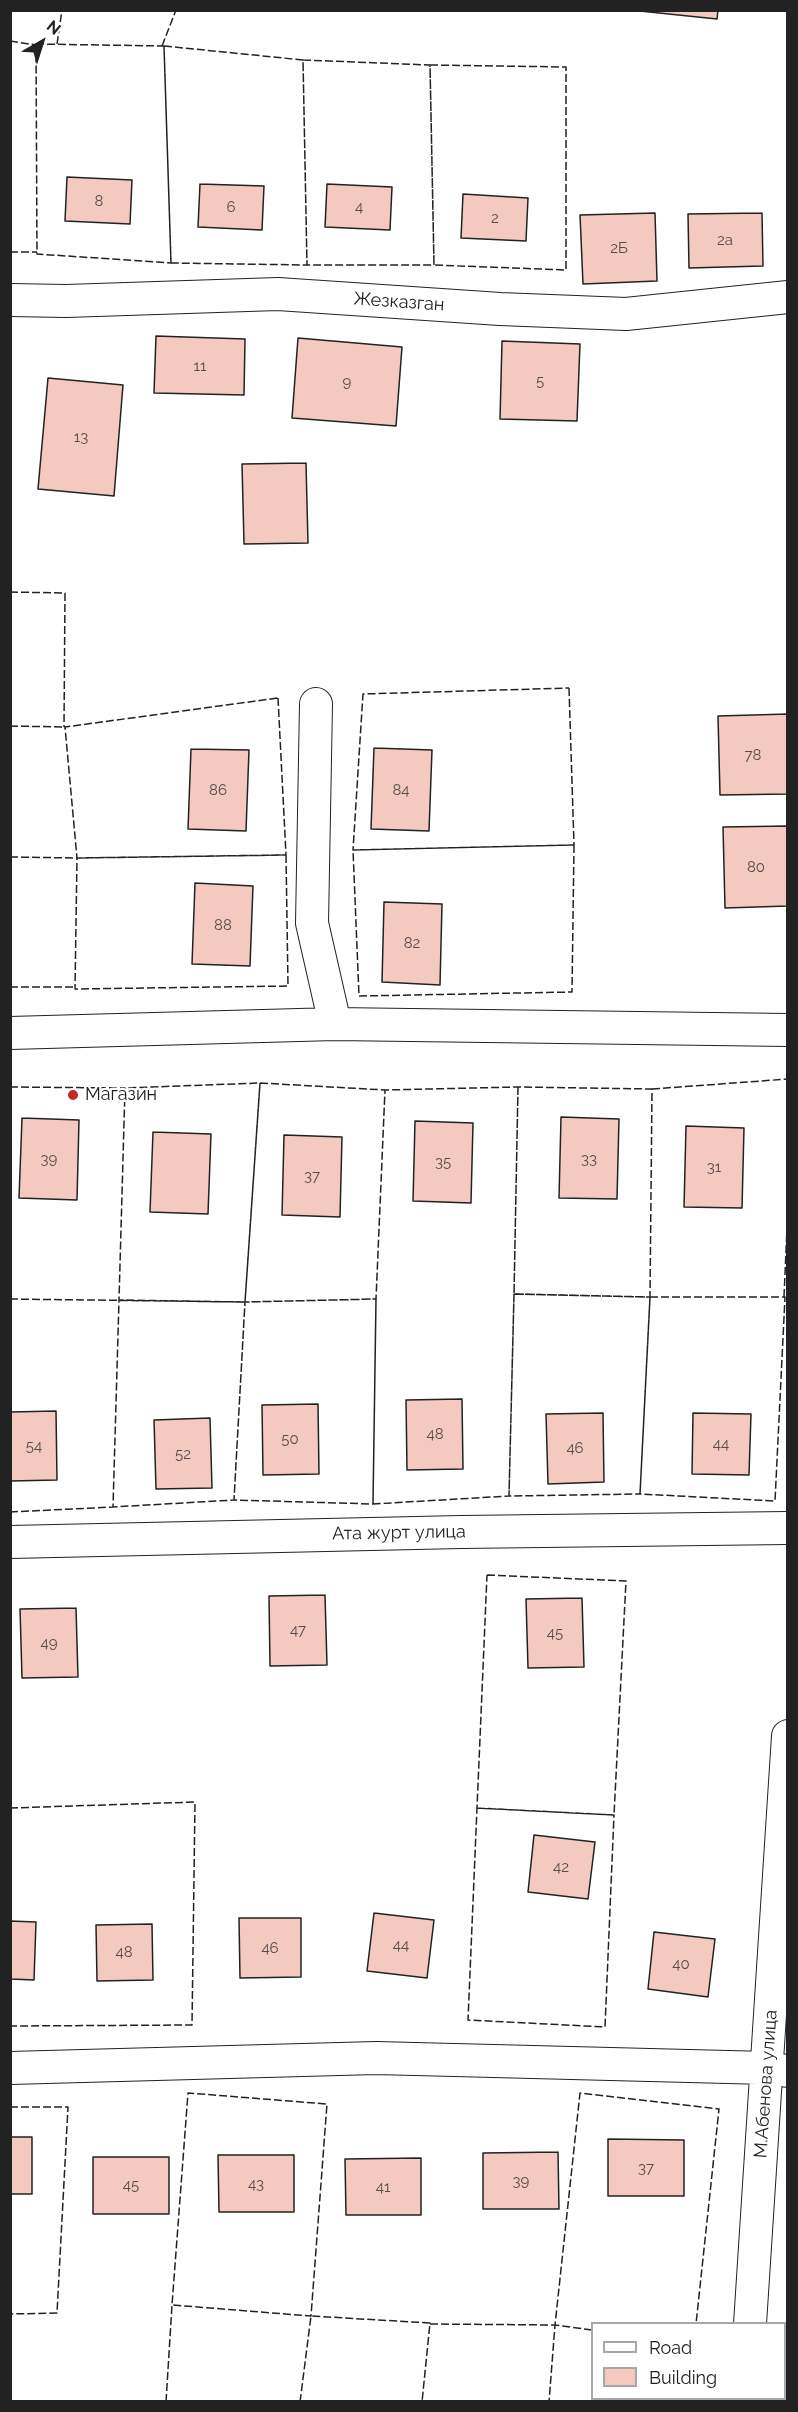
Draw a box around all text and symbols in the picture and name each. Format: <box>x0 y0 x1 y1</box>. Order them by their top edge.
north arrow <box>12 12 72 72</box>
text: N <box>43 16 64 39</box>
house number: 8 <box>95 192 103 210</box>
house number: 6 <box>226 198 236 216</box>
house number: 4 <box>355 198 363 216</box>
house number: 2 <box>491 209 499 227</box>
house number: 2а <box>717 231 733 249</box>
house number: 2Б <box>610 239 628 257</box>
street label: Жезказган <box>353 288 445 316</box>
house number: 11 <box>194 357 206 375</box>
house number: 5 <box>536 372 544 390</box>
house number: 9 <box>343 373 351 391</box>
house number: 13 <box>74 428 88 446</box>
house number: 78 <box>745 746 761 764</box>
house number: 86 <box>209 781 227 799</box>
house number: 84 <box>392 781 410 799</box>
house number: 80 <box>747 858 765 876</box>
house number: 88 <box>214 916 232 934</box>
house number: 82 <box>404 934 420 952</box>
place label: Магазин <box>85 1084 157 1106</box>
marker: Магазин <box>66 1088 80 1102</box>
house number: 39 <box>41 1150 57 1168</box>
house number: 33 <box>581 1150 597 1168</box>
house number: 35 <box>435 1153 451 1171</box>
house number: 31 <box>707 1158 721 1176</box>
house number: 37 <box>304 1167 320 1185</box>
house number: 48 <box>426 1425 444 1443</box>
house number: 50 <box>281 1430 299 1448</box>
house number: 44 <box>713 1435 729 1453</box>
house number: 54 <box>26 1437 42 1455</box>
house number: 46 <box>566 1439 584 1457</box>
house number: 52 <box>175 1445 191 1463</box>
street label: Ата журт улица <box>332 1521 466 1545</box>
house number: 47 <box>290 1621 306 1639</box>
house number: 45 <box>547 1624 563 1642</box>
house number: 49 <box>41 1634 57 1652</box>
house number: 42 <box>553 1858 569 1876</box>
house number: 44 <box>393 1936 409 1954</box>
house number: 46 <box>261 1939 279 1957</box>
house number: 48 <box>115 1943 133 1961</box>
house number: 40 <box>672 1955 690 1973</box>
street label: М.Абенова улица <box>750 2009 782 2159</box>
house number: 37 <box>638 2159 654 2177</box>
house number: 39 <box>513 2172 529 2190</box>
house number: 43 <box>248 2175 264 2193</box>
house number: 45 <box>123 2176 139 2194</box>
house number: 41 <box>376 2178 390 2196</box>
legend <box>591 2322 786 2400</box>
text: Road <box>649 2337 692 2358</box>
text: Building <box>649 2367 717 2388</box>

